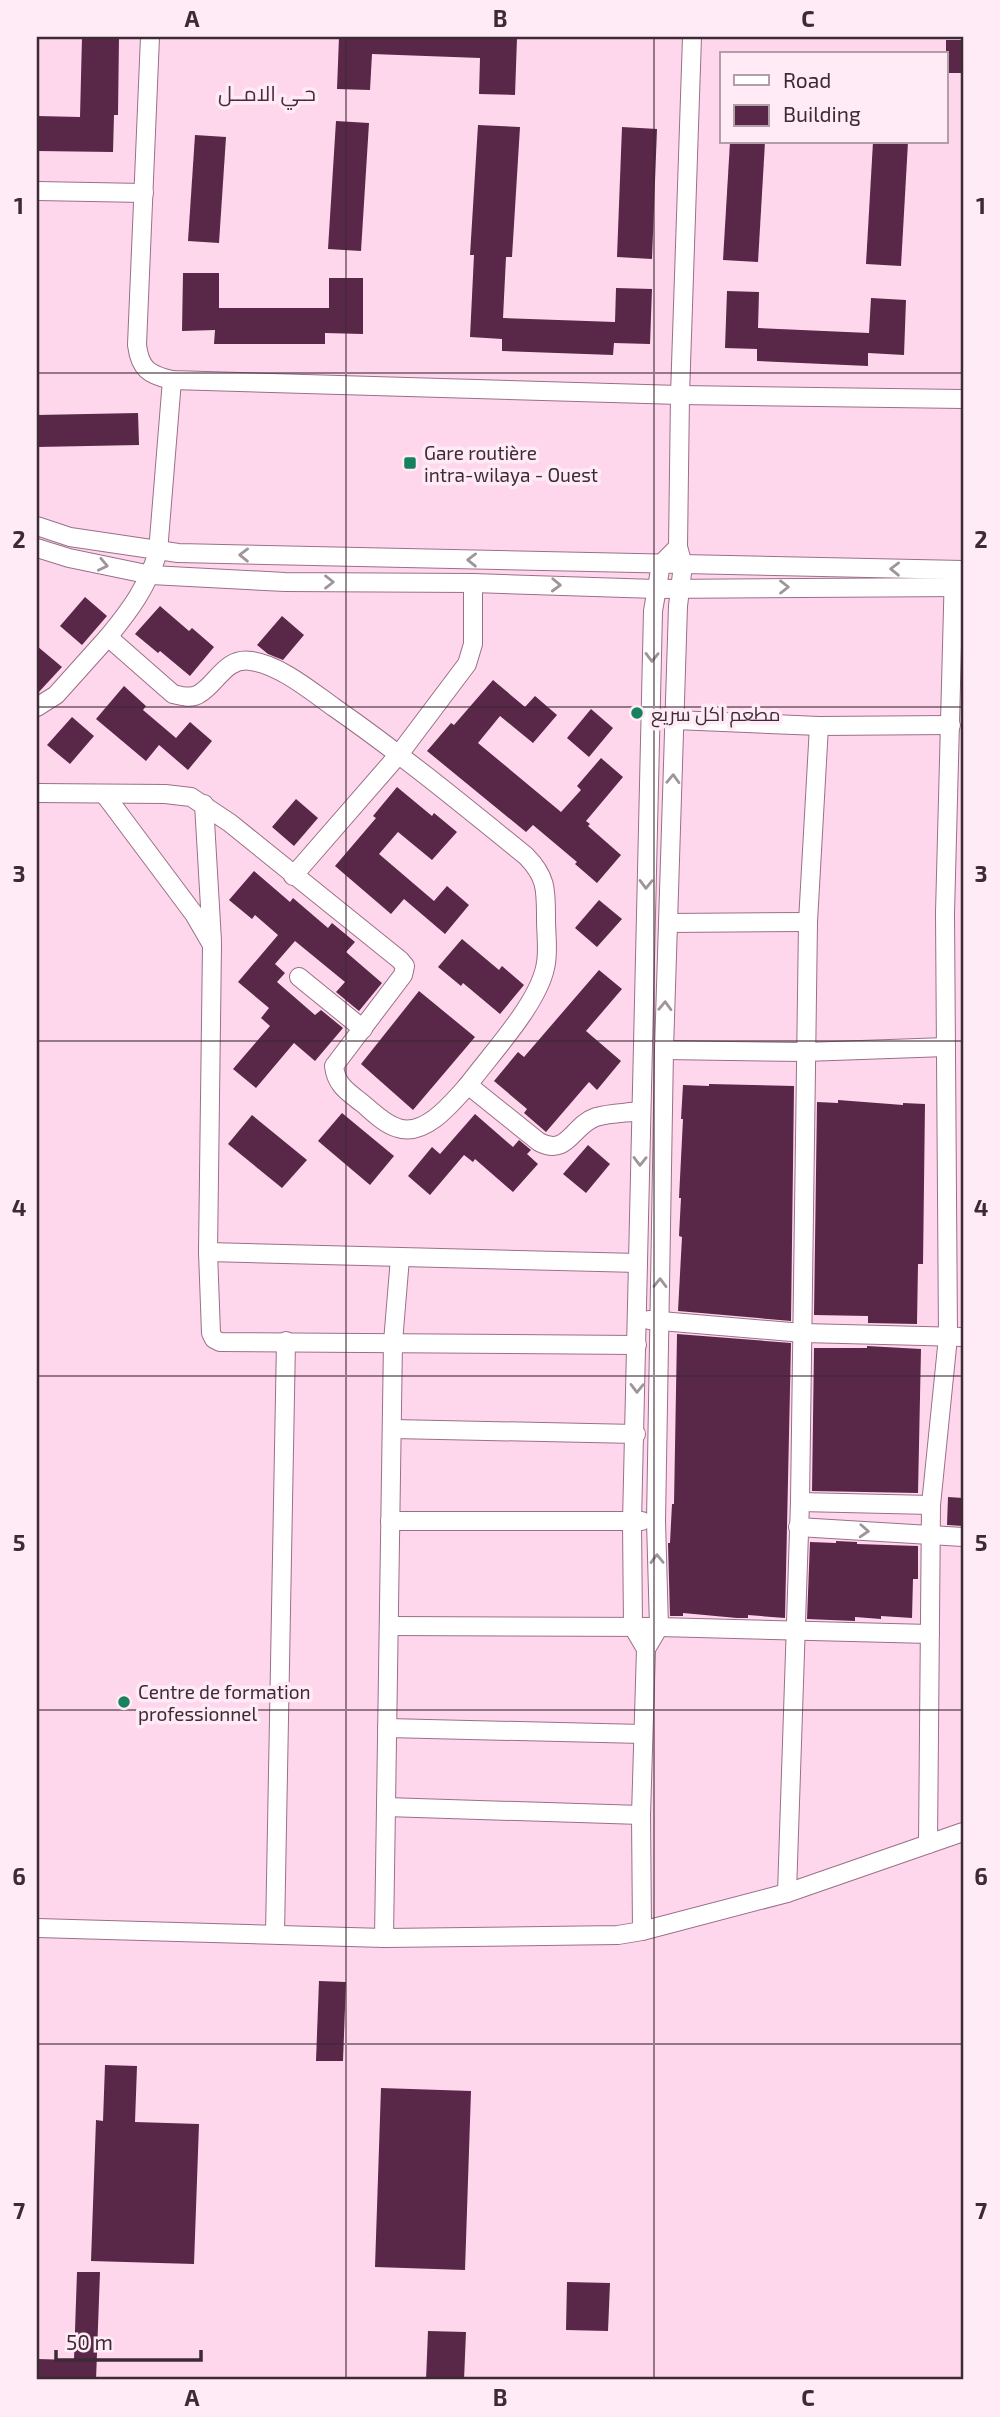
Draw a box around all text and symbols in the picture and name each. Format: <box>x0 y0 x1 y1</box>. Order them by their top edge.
text: A <box>184 4 200 32</box>
text: B <box>493 4 507 32</box>
text: C <box>801 4 815 32</box>
legend <box>720 52 948 144</box>
text: Road <box>783 67 831 92</box>
district label: حـي الامــل <box>218 80 316 110</box>
text: Building <box>783 101 861 126</box>
text: 1 <box>14 191 24 219</box>
text: 1 <box>976 191 986 219</box>
place label: Gare routière intra-wilaya - Ouest <box>424 441 598 486</box>
marker: Gare routière intra-wilaya - Ouest <box>402 455 418 471</box>
text: 2 <box>12 525 26 553</box>
text: 2 <box>974 525 988 553</box>
one-way arrow <box>238 547 249 563</box>
one-way arrow <box>466 552 476 568</box>
one-way arrow <box>97 556 109 571</box>
one-way arrow <box>889 561 900 577</box>
one-way arrow <box>324 574 335 590</box>
one-way arrow <box>551 578 562 593</box>
one-way arrow <box>779 579 790 595</box>
one-way arrow <box>644 652 659 663</box>
place label: مطعم اكل سريع <box>651 702 780 728</box>
marker: مطعم اكل سريع <box>629 705 645 721</box>
one-way arrow <box>665 773 680 784</box>
text: 3 <box>12 859 26 887</box>
text: 3 <box>974 859 988 887</box>
one-way arrow <box>638 880 654 890</box>
one-way arrow <box>658 1000 673 1011</box>
one-way arrow <box>632 1156 648 1166</box>
text: 4 <box>12 1193 26 1221</box>
text: 4 <box>974 1193 988 1221</box>
one-way arrow <box>653 1277 668 1288</box>
one-way arrow <box>629 1383 644 1394</box>
one-way arrow <box>859 1523 870 1538</box>
text: 5 <box>13 1528 25 1556</box>
text: 5 <box>975 1528 987 1556</box>
one-way arrow <box>649 1553 665 1564</box>
place label: Centre de formation professionnel <box>138 1680 310 1725</box>
marker: Centre de formation professionnel <box>116 1694 132 1710</box>
text: 6 <box>12 1862 26 1890</box>
text: 6 <box>974 1862 988 1890</box>
text: 7 <box>13 2196 25 2224</box>
text: 7 <box>975 2196 987 2224</box>
scale bar <box>56 2319 201 2363</box>
text: 50 m <box>66 2329 113 2354</box>
text: A <box>184 2383 200 2411</box>
text: B <box>493 2383 507 2411</box>
text: C <box>801 2383 815 2411</box>

